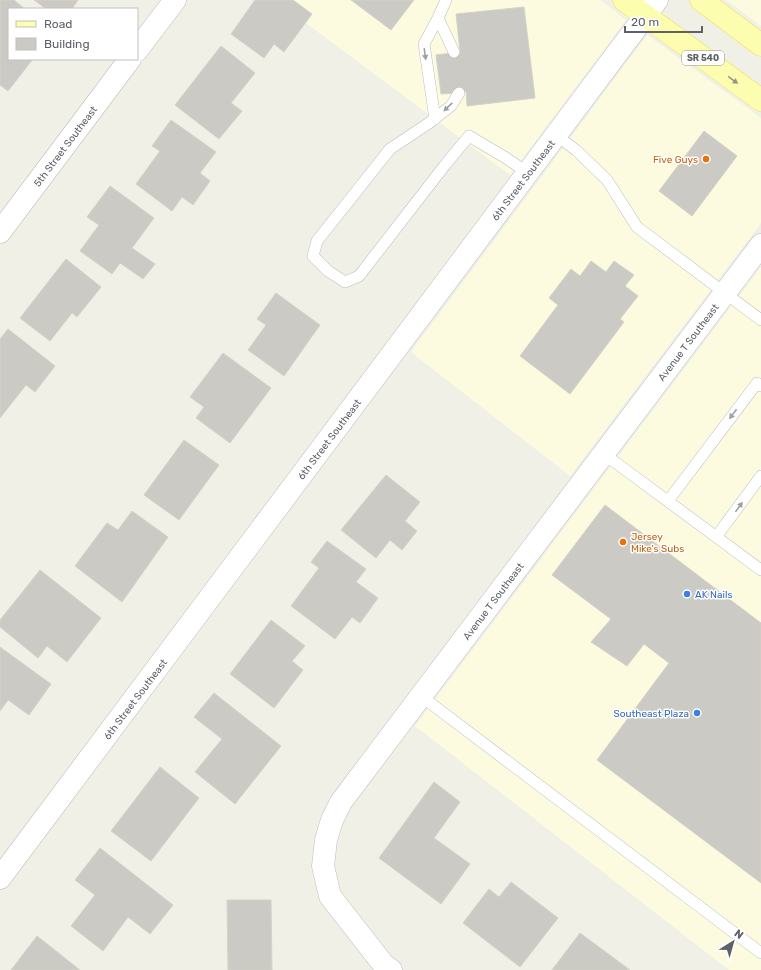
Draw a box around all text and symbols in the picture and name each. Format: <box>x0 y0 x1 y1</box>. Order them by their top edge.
legend <box>8 8 138 60</box>
scale bar <box>625 8 702 34</box>
text: 20 m <box>631 15 659 29</box>
text: Road <box>44 17 72 31</box>
text: Building <box>44 37 90 51</box>
one-way arrow <box>422 48 428 60</box>
road number: SR 540 <box>682 51 724 65</box>
one-way arrow <box>728 75 739 84</box>
one-way arrow <box>443 102 453 112</box>
street label: 5th Street Southeast <box>32 104 100 189</box>
street label: 6th Street Southeast <box>490 138 558 223</box>
place label: Five Guys <box>653 154 698 166</box>
marker: Five Guys <box>701 154 711 164</box>
street label: Avenue T Southeast <box>656 302 722 383</box>
street label: 6th Street Southeast <box>296 397 364 482</box>
one-way arrow <box>730 409 738 419</box>
one-way arrow <box>735 501 743 512</box>
place label: Jersey Mike's Subs <box>631 531 684 555</box>
marker: Jersey Mike's Subs <box>618 537 628 547</box>
street label: Avenue T Southeast <box>461 561 527 642</box>
marker: AK Nails <box>682 589 692 599</box>
place label: AK Nails <box>695 589 732 601</box>
street label: 6th Street Southeast <box>102 657 170 742</box>
place label: Southeast Plaza <box>613 708 689 720</box>
marker: Southeast Plaza <box>692 708 702 718</box>
north arrow <box>713 922 753 962</box>
text: N <box>732 927 746 942</box>

